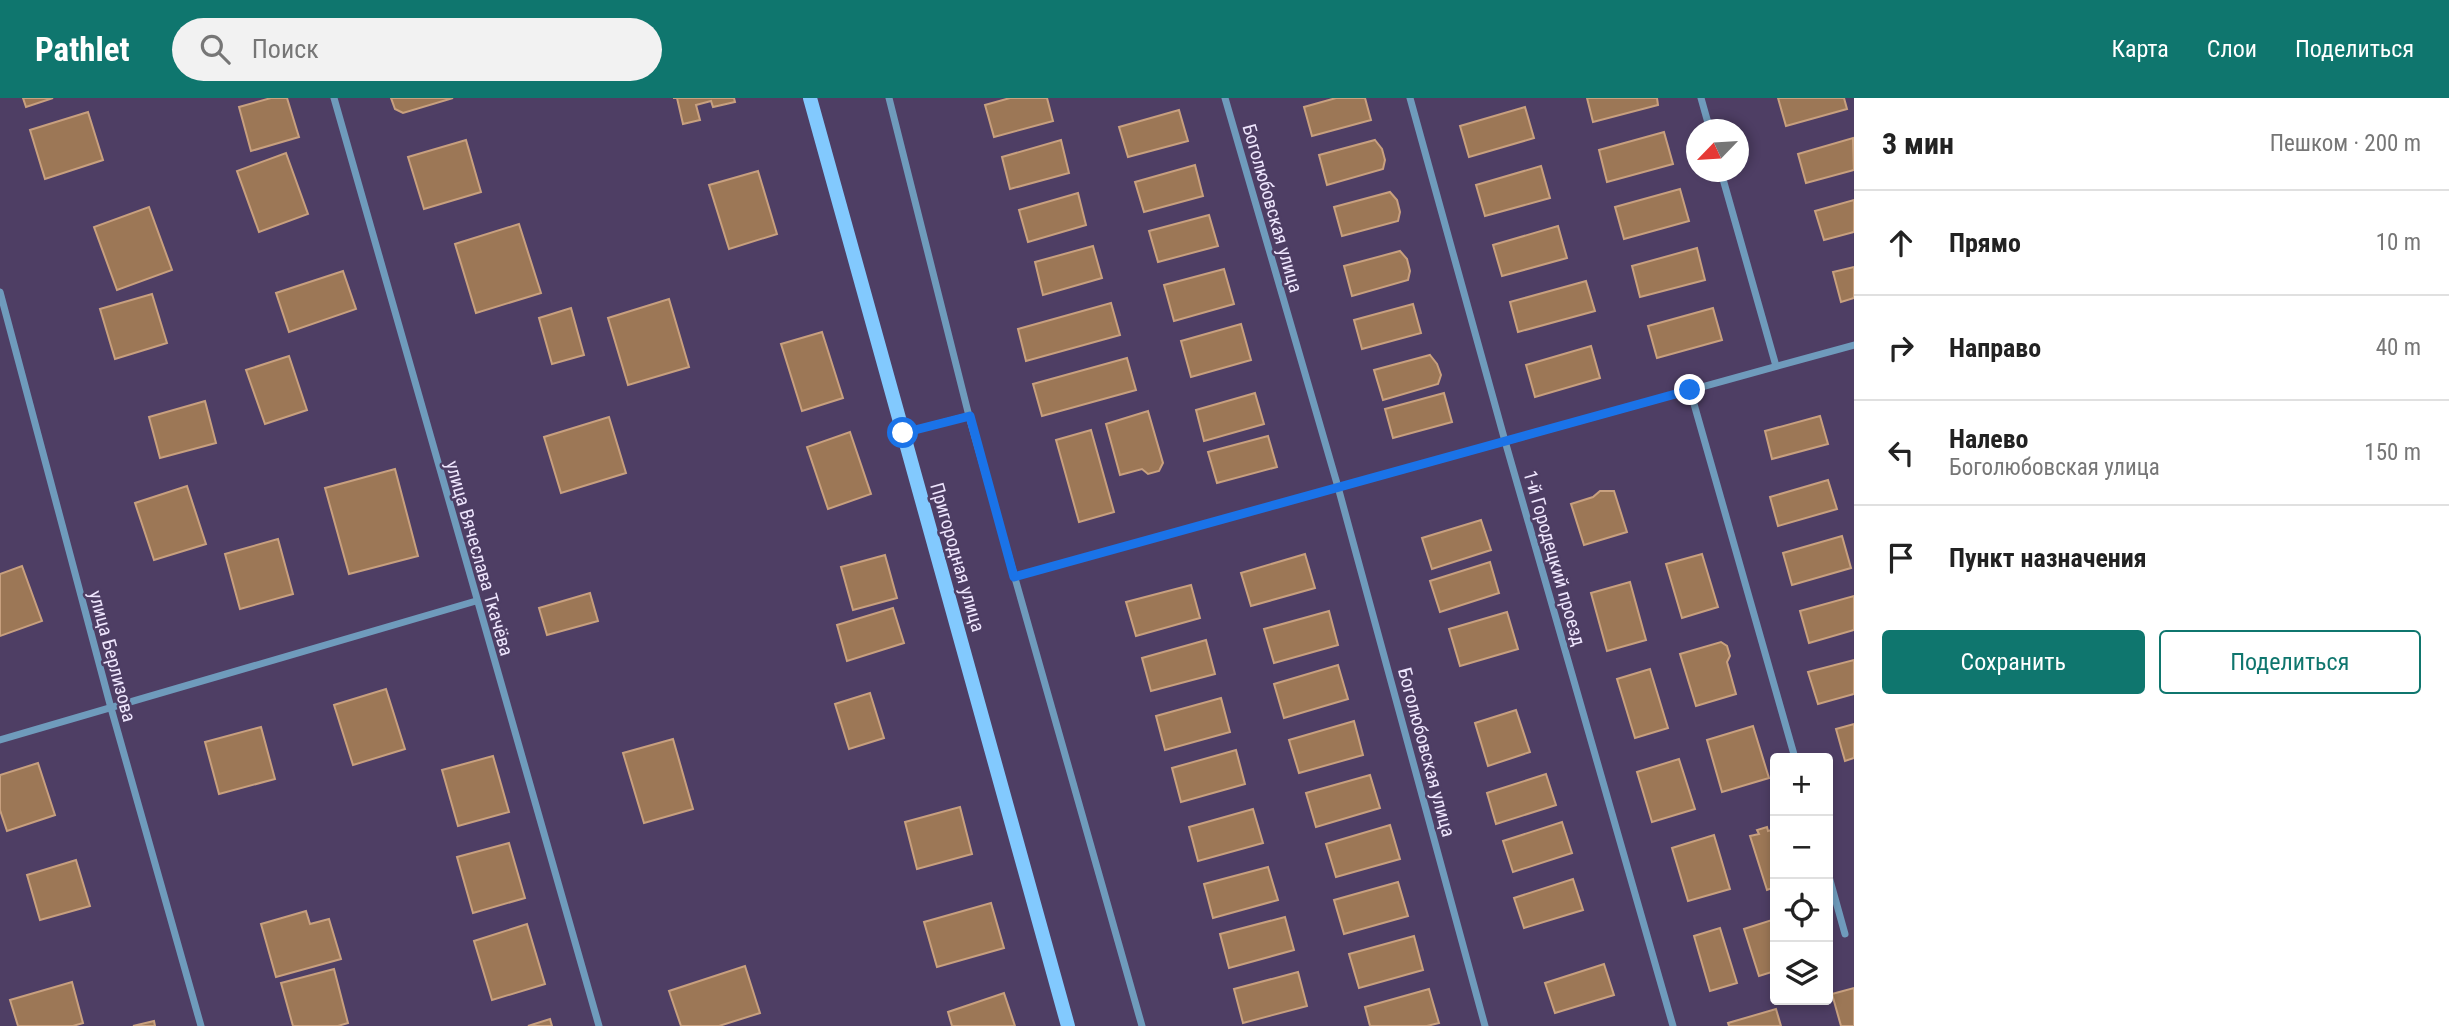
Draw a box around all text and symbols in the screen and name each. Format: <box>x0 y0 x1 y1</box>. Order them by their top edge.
search box <box>172 18 662 81</box>
text: Pathlet <box>35 30 130 69</box>
icon: search <box>196 30 234 68</box>
text: Поиск <box>252 34 319 64</box>
text: Карта <box>2111 35 2169 63</box>
text: Слои <box>2207 35 2257 63</box>
text: Поделиться <box>2295 35 2414 63</box>
north arrow <box>1686 119 1749 182</box>
street label: Боголюбовская улица <box>1237 121 1308 295</box>
text: 3 мин <box>1882 126 1954 161</box>
text: Пешком · 200 m <box>2270 130 2421 157</box>
icon: ahead <box>1882 224 1920 262</box>
text: Прямо <box>1949 228 2021 258</box>
text: 10 m <box>2376 229 2421 256</box>
icon: right <box>1882 329 1920 367</box>
text: Направо <box>1949 333 2041 363</box>
text: 40 m <box>2376 334 2421 361</box>
route end <box>1674 374 1705 405</box>
route start <box>887 417 918 448</box>
text: Налево <box>1949 424 2029 454</box>
icon: left <box>1882 434 1920 472</box>
text: 150 m <box>2364 439 2421 466</box>
text: Боголюбовская улица <box>1949 454 2160 481</box>
street label: улица Вячеслава Ткачёва <box>441 458 518 658</box>
street label: 1-й Городецкий проезд <box>1518 468 1591 649</box>
street label: Пригородная улица <box>925 480 990 634</box>
icon: arrive <box>1882 539 1920 577</box>
text: Пункт назначения <box>1949 543 2147 573</box>
street label: улица Берлизова <box>84 588 141 724</box>
button: Сохранить <box>1882 630 2145 694</box>
button: Поделиться <box>2159 630 2421 694</box>
street label: Боголюбовская улица <box>1393 665 1460 839</box>
map controls <box>1770 753 1833 1005</box>
button: + <box>1770 753 1833 816</box>
button: − <box>1770 816 1833 879</box>
button: locate <box>1770 879 1833 942</box>
button: layers <box>1770 942 1833 1005</box>

